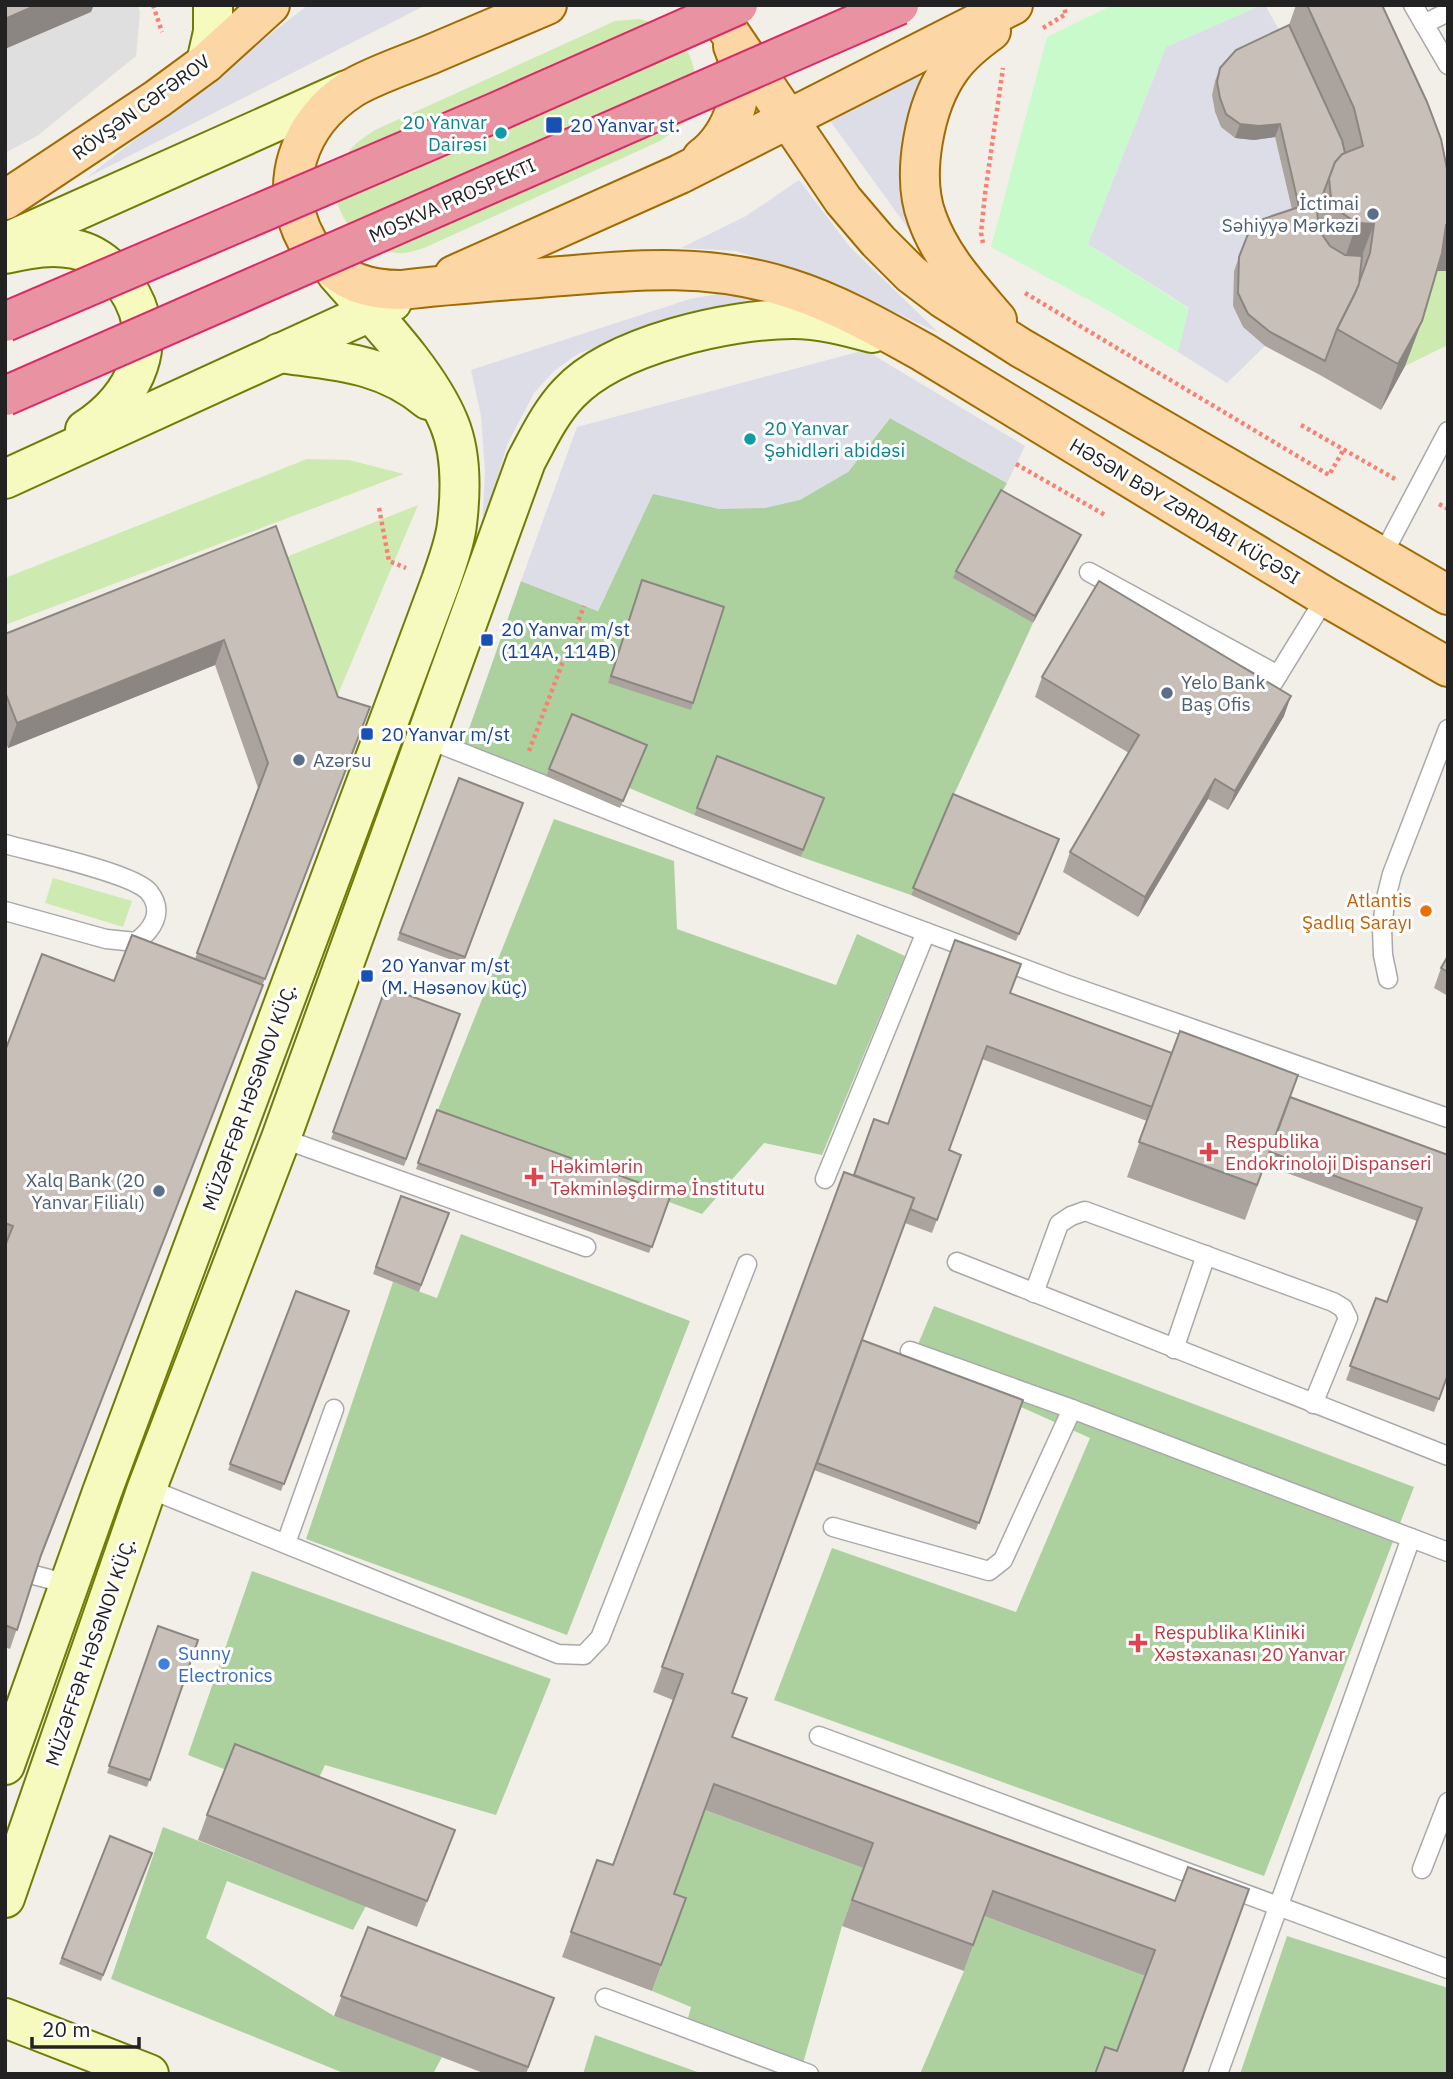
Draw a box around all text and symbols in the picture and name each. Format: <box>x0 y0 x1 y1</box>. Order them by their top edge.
street label: RÖVŞƏN CƏFƏROV <box>67 49 215 165</box>
place label: 20 Yanvar Dairəsi <box>402 110 487 156</box>
place label: 20 Yanvar st. <box>570 113 680 137</box>
marker: 20 Yanvar st. <box>544 115 564 135</box>
marker: 20 Yanvar Dairəsi <box>493 125 509 141</box>
street label: MOSKVA PROSPEKTI <box>365 152 539 248</box>
place label: İctimai Səhiyyə Mərkəzi <box>1222 191 1359 237</box>
marker: İctimai Səhiyyə Mərkəzi <box>1365 206 1381 222</box>
place label: 20 Yanvar Şəhidləri abidəsi <box>764 416 905 462</box>
marker: 20 Yanvar Şəhidləri abidəsi <box>742 431 758 447</box>
street label: HƏSƏN BƏY ZƏRDABI KÜÇƏSI <box>1065 433 1305 589</box>
place label: 20 Yanvar m/st (114A, 114B) <box>501 617 630 663</box>
marker: 20 Yanvar m/st (114A, 114B) <box>479 632 495 648</box>
place label: Yelo Bank Baş Ofis <box>1181 670 1265 716</box>
marker: Yelo Bank Baş Ofis <box>1159 685 1175 701</box>
place label: 20 Yanvar m/st <box>381 722 510 746</box>
marker: 20 Yanvar m/st <box>359 726 375 742</box>
place label: Azərsu <box>313 748 371 772</box>
marker: Azərsu <box>291 752 307 768</box>
place label: Atlantis Şadlıq Sarayı <box>1302 888 1412 934</box>
marker: Atlantis Şadlıq Sarayı <box>1418 903 1434 919</box>
place label: 20 Yanvar m/st (M. Həsənov küç) <box>381 953 528 999</box>
marker: 20 Yanvar m/st (M. Həsənov küç) <box>359 968 375 984</box>
street label: MÜZƏFFƏR HƏSƏNOV KÜÇ. <box>197 980 301 1214</box>
place label: Respublika Endokrinoloji Dispanseri <box>1225 1129 1432 1175</box>
marker: Respublika Endokrinoloji Dispanseri <box>1199 1142 1219 1162</box>
place label: Həkimlərin Təkminləşdirmə İnstitutu <box>550 1154 765 1200</box>
marker: Həkimlərin Təkminləşdirmə İnstitutu <box>524 1167 544 1187</box>
place label: Xalq Bank (20 Yanvar Filialı) <box>26 1168 145 1214</box>
marker: Xalq Bank (20 Yanvar Filialı) <box>151 1183 167 1199</box>
street label: MÜZƏFFƏR HƏSƏNOV KÜÇ. <box>40 1535 140 1769</box>
place label: Respublika Kliniki Xəstəxanası 20 Yanvar <box>1154 1620 1346 1666</box>
marker: Respublika Kliniki Xəstəxanası 20 Yanvar <box>1128 1633 1148 1653</box>
place label: Sunny Electronics <box>178 1641 273 1687</box>
marker: Sunny Electronics <box>156 1656 172 1672</box>
scale bar <box>32 2006 138 2050</box>
text: 20 m <box>42 2015 91 2043</box>

